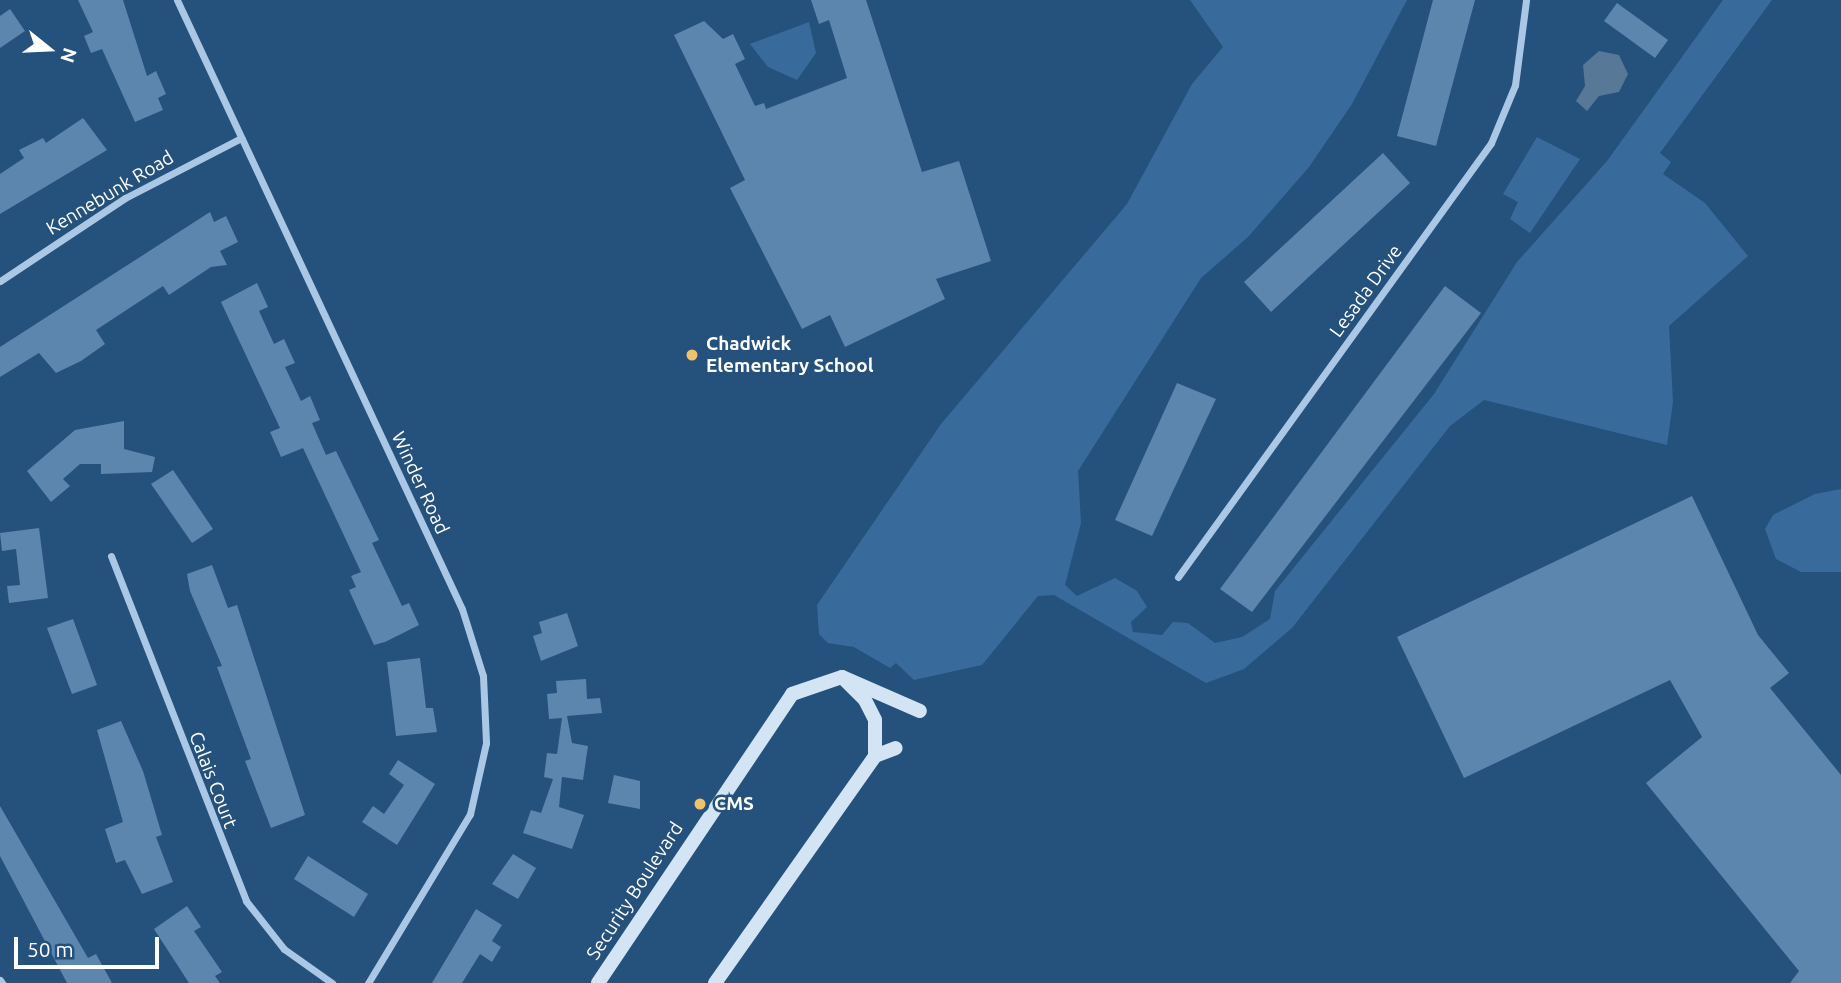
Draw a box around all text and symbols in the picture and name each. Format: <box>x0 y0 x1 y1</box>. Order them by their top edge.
north arrow <box>14 14 84 84</box>
text: N <box>56 45 82 66</box>
street label: Kennebunk Road <box>42 146 178 240</box>
street label: Lesada Drive <box>1325 240 1407 342</box>
place label: Chadwick Elementary School <box>706 333 873 377</box>
marker: Chadwick Elementary School <box>684 347 700 363</box>
street label: Winder Road <box>386 428 454 538</box>
street label: Calais Court <box>184 728 242 832</box>
place label: CMS <box>714 793 754 815</box>
marker: CMS <box>692 796 708 812</box>
street label: Security Boulevard <box>582 818 688 964</box>
scale bar <box>18 923 163 967</box>
text: 50 m <box>27 937 74 961</box>

